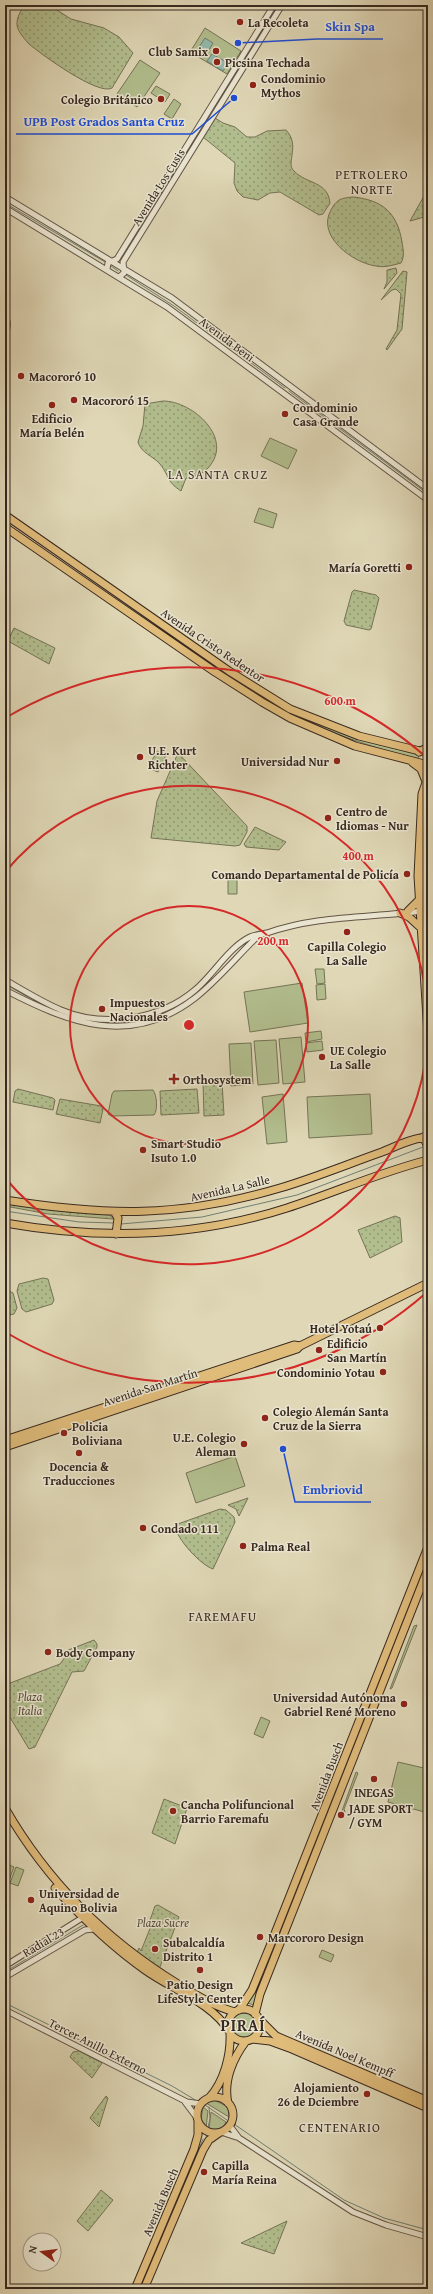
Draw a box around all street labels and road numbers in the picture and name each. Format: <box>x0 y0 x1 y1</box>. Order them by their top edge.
street label: Avenida Los Cusis <box>127 145 189 229</box>
street label: Avenida Beni <box>196 313 259 366</box>
street label: Avenida Cristo Redentor <box>158 604 268 686</box>
street label: Avenida La Salle <box>189 1171 272 1205</box>
street label: Avenida San Martín <box>101 1364 200 1410</box>
street label: Avenida Busch <box>305 1739 347 1813</box>
street label: Radial 23 <box>19 1923 67 1961</box>
street label: Tercer Anillo Externo <box>46 2014 150 2078</box>
street label: Avenida Noel Kempff <box>293 2025 398 2082</box>
street label: Avenida Busch <box>138 2165 182 2239</box>

